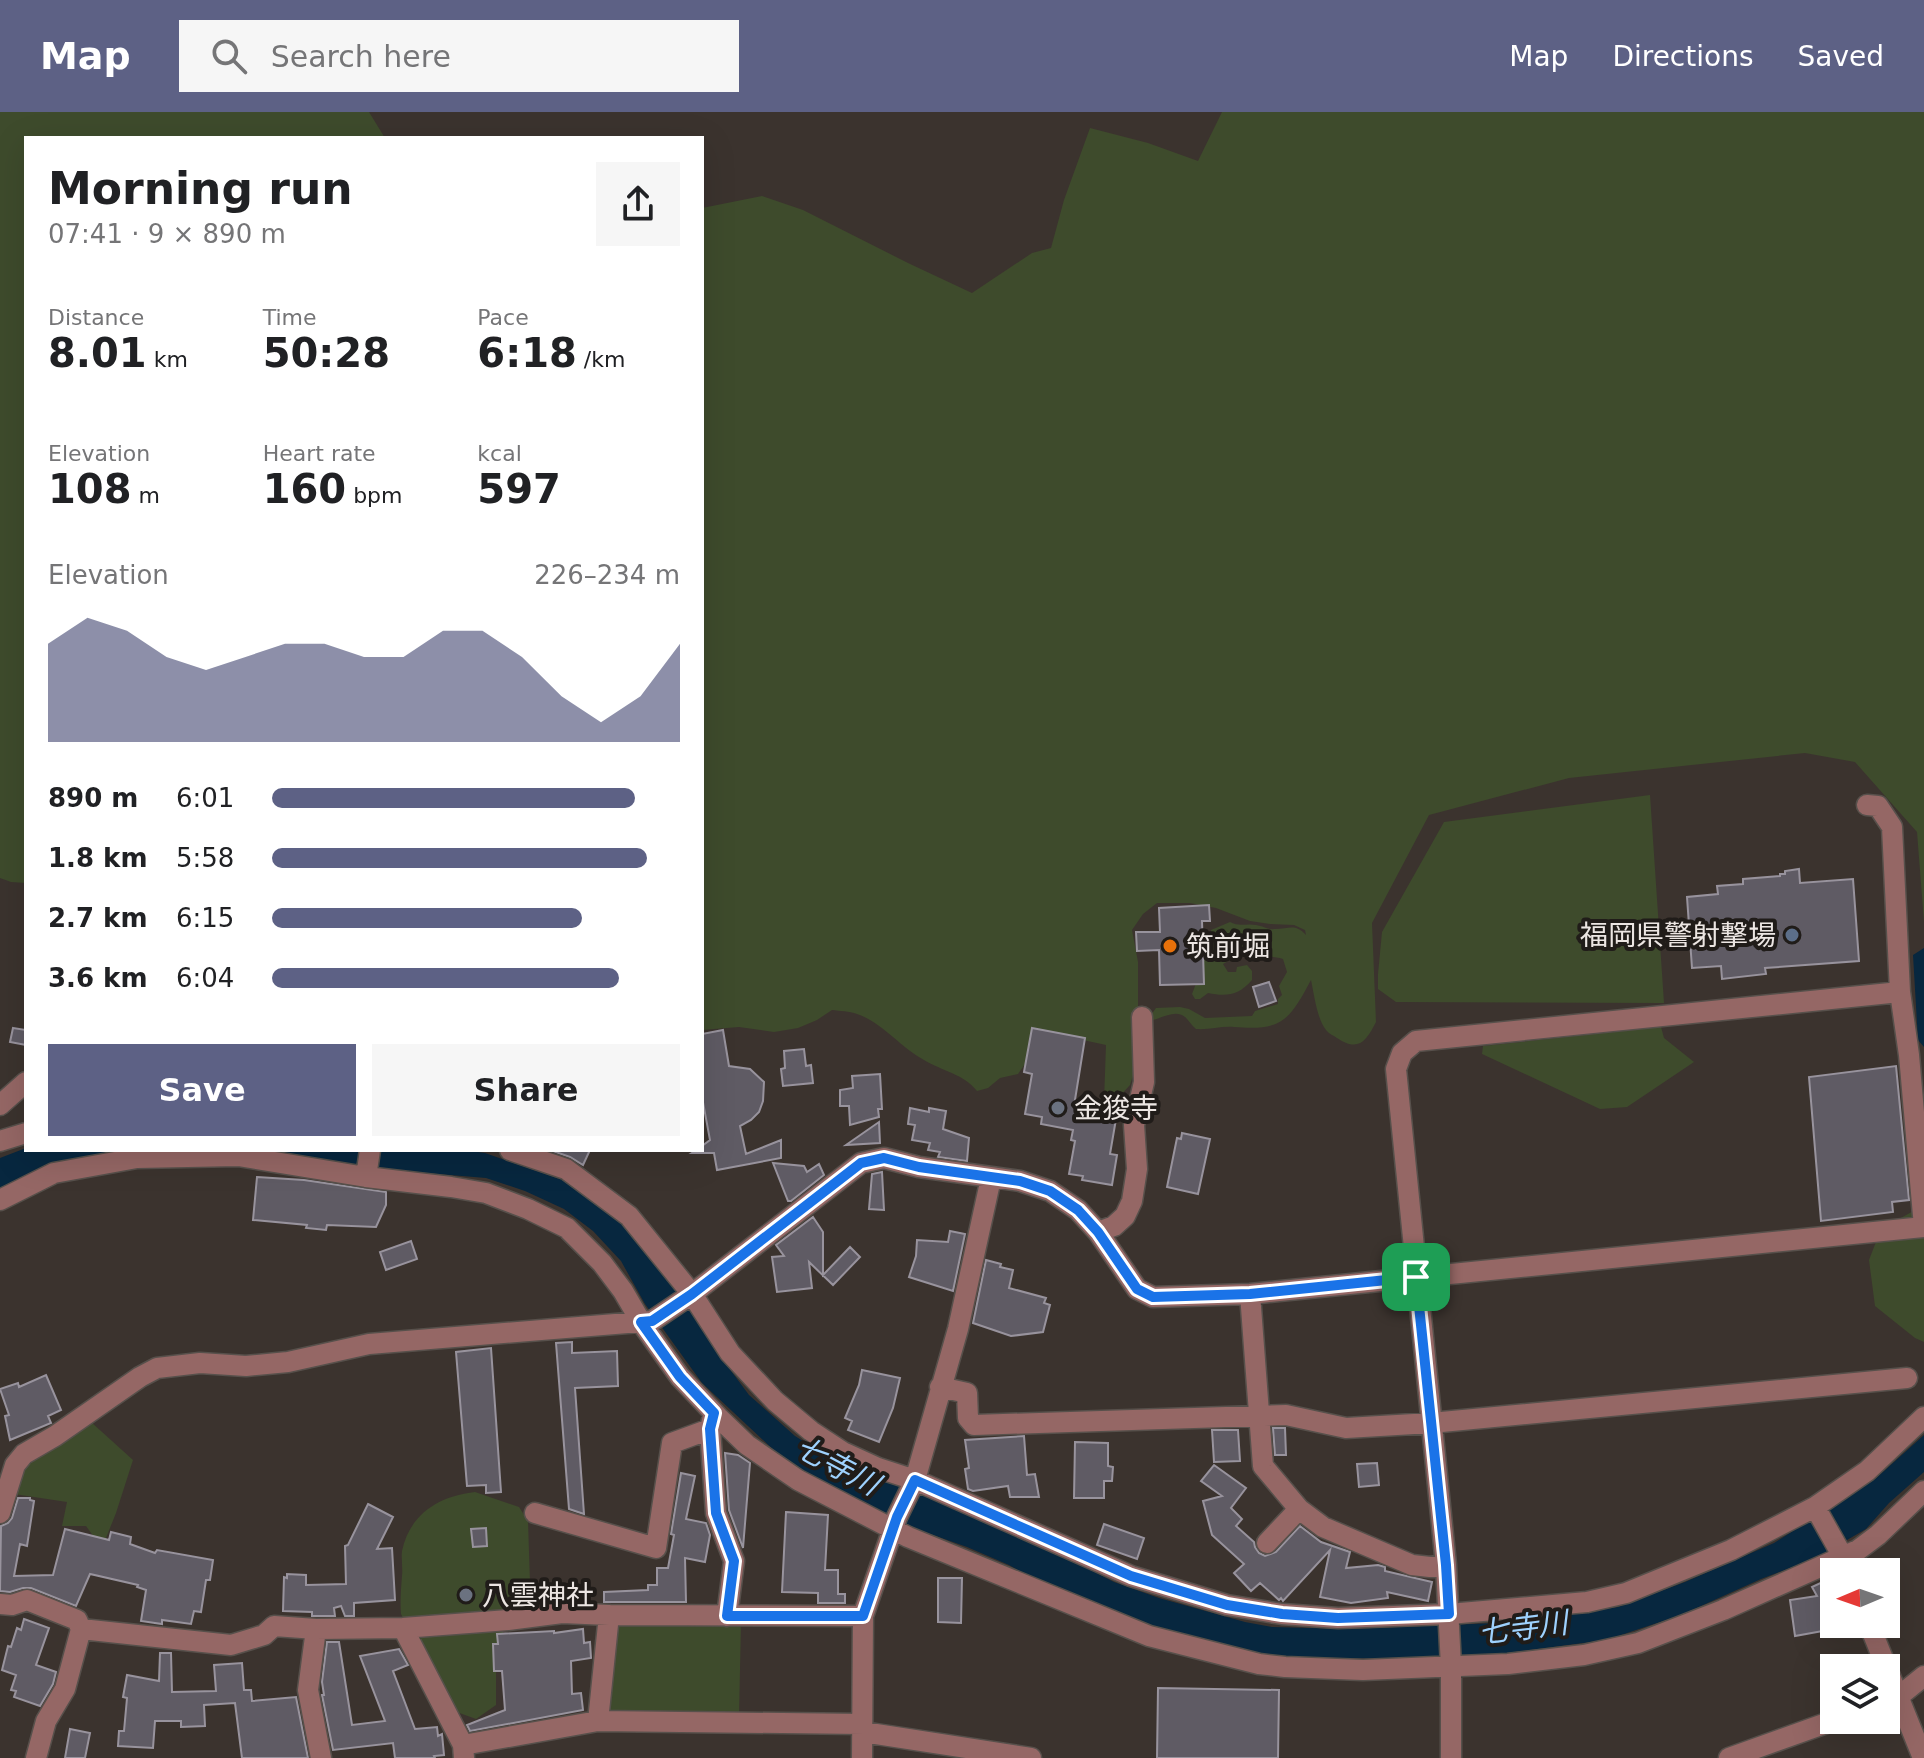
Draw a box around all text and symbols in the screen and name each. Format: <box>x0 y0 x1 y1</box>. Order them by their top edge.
search box <box>179 20 739 92</box>
text: Map <box>40 34 131 78</box>
icon: search <box>207 34 251 78</box>
text: Search here <box>271 39 451 74</box>
text: Map <box>1509 40 1568 73</box>
text: Directions <box>1612 40 1753 73</box>
text: Saved <box>1797 40 1884 73</box>
button: share <box>596 162 680 246</box>
text: Morning run <box>48 163 353 214</box>
text: 07:41 · 9 × 890 m <box>48 219 286 249</box>
text: Distance <box>48 305 144 330</box>
text: Time <box>263 305 317 330</box>
text: Pace <box>477 305 529 330</box>
text: 8.01 <box>48 330 147 376</box>
text: 50:28 <box>263 330 390 376</box>
text: 6:18 <box>477 330 577 376</box>
text: km <box>147 347 188 372</box>
text: /km <box>577 347 625 372</box>
text: Elevation <box>48 441 150 466</box>
text: Heart rate <box>263 441 376 466</box>
text: kcal <box>477 441 522 466</box>
text: 108 <box>48 466 132 512</box>
text: 160 <box>263 466 346 512</box>
text: 597 <box>477 466 561 512</box>
text: m <box>132 483 160 508</box>
text: bpm <box>346 483 403 508</box>
text: Elevation <box>48 560 169 590</box>
text: 226–234 m <box>534 560 680 590</box>
text: 890 m <box>48 783 138 813</box>
text: 6:01 <box>176 783 234 813</box>
text: 1.8 km <box>48 843 148 873</box>
text: 5:58 <box>176 843 234 873</box>
text: 2.7 km <box>48 903 148 933</box>
text: 6:15 <box>176 903 234 933</box>
place label: 福岡県警射撃場 <box>1580 919 1776 952</box>
marker: 福岡県警射撃場 <box>1783 926 1801 944</box>
place label: 筑前堀 <box>1186 930 1270 963</box>
marker: 筑前堀 <box>1161 937 1179 955</box>
text: 3.6 km <box>48 963 148 993</box>
text: 6:04 <box>176 963 234 993</box>
button: Save <box>48 1044 356 1136</box>
button: Share <box>372 1044 680 1136</box>
place label: 金狻寺 <box>1074 1092 1158 1125</box>
marker: 金狻寺 <box>1049 1099 1067 1117</box>
pin <box>1382 1243 1450 1311</box>
icon: arrive <box>1394 1255 1438 1299</box>
water label: 七寺川 <box>789 1429 888 1504</box>
north arrow <box>1820 1558 1900 1638</box>
map controls <box>1820 1558 1900 1734</box>
place label: 八雲神社 <box>482 1579 594 1612</box>
marker: 八雲神社 <box>457 1586 475 1604</box>
water label: 七寺川 <box>1476 1604 1573 1650</box>
button: layers <box>1820 1654 1900 1734</box>

